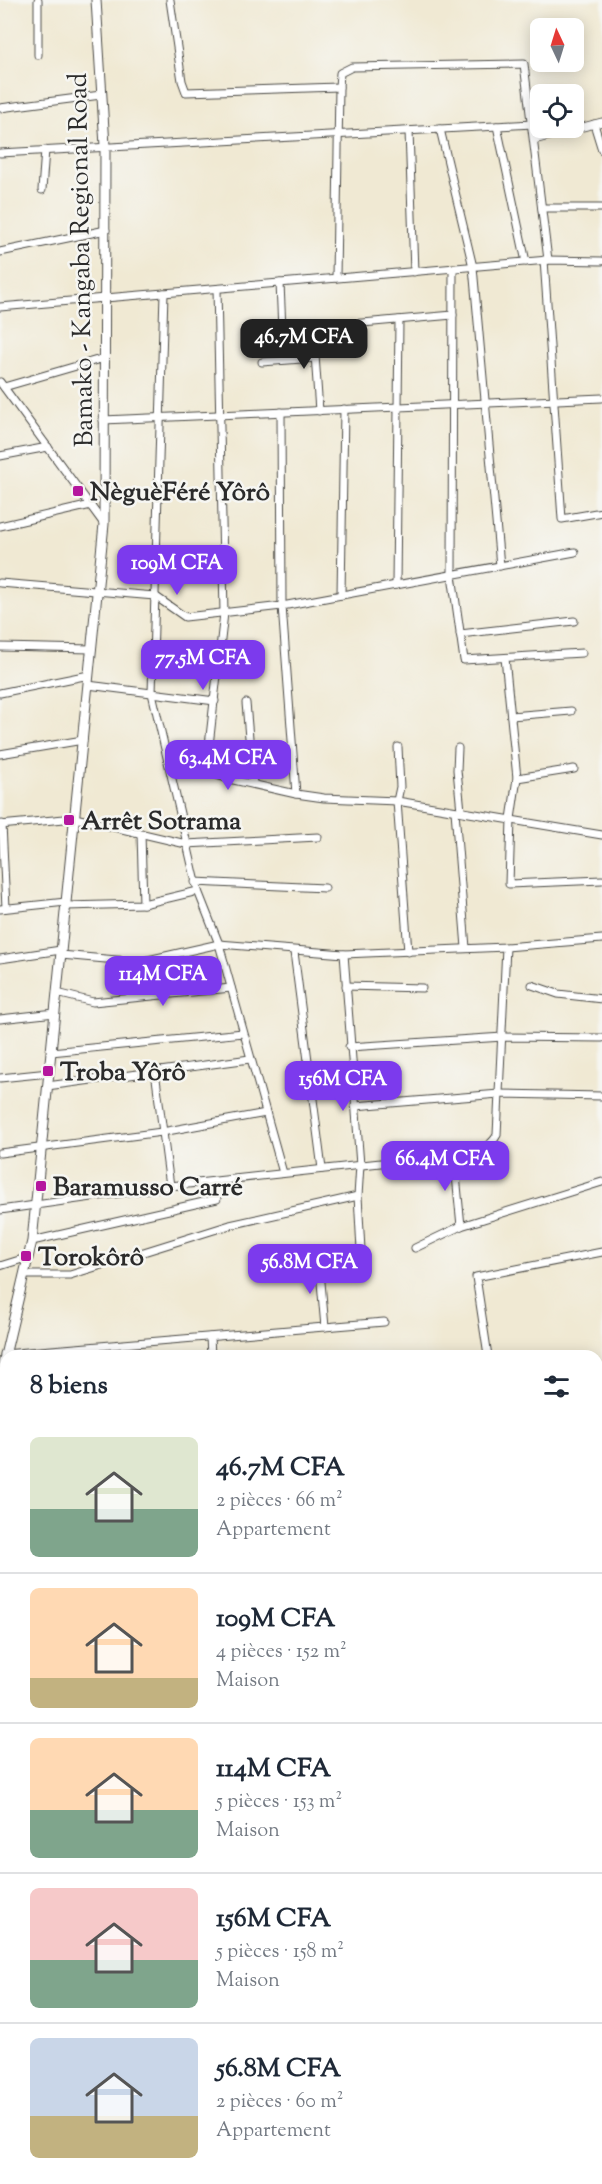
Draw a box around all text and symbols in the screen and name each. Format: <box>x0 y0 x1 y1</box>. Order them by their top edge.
north arrow <box>530 18 584 72</box>
map controls <box>530 18 584 138</box>
street label: Bamako - Kangaba Regional Road <box>61 72 104 448</box>
button: locate <box>530 84 584 138</box>
pin: 46.7M CFA <box>235 319 373 370</box>
text: 46.7M CFA <box>254 324 354 353</box>
place label: NèguèFéré Yôrô <box>90 475 270 512</box>
marker: NèguèFéré Yôrô <box>71 484 85 498</box>
pin: 109M CFA <box>115 545 239 596</box>
text: 109M CFA <box>131 550 223 579</box>
pin: 77.5M CFA <box>134 640 272 691</box>
text: 77.5M CFA <box>155 645 251 674</box>
pin: 63.4M CFA <box>159 740 297 791</box>
text: 63.4M CFA <box>179 745 277 774</box>
place label: Arrêt Sotrama <box>81 804 241 841</box>
marker: Arrêt Sotrama <box>62 813 76 827</box>
pin: 114M CFA <box>101 956 225 1007</box>
text: 114M CFA <box>119 961 207 990</box>
place label: Troba Yôrô <box>60 1055 186 1092</box>
pin: 156M CFA <box>281 1061 405 1112</box>
marker: Troba Yôrô <box>41 1064 55 1078</box>
text: 156M CFA <box>299 1066 387 1095</box>
pin: 66.4M CFA <box>376 1141 514 1192</box>
text: 66.4M CFA <box>395 1146 495 1175</box>
place label: Baramusso Carré <box>53 1170 243 1207</box>
marker: Baramusso Carré <box>34 1179 48 1193</box>
place label: Torokôrô <box>38 1240 144 1277</box>
pin: 56.8M CFA <box>241 1244 379 1295</box>
marker: Torokôrô <box>19 1249 33 1263</box>
text: 56.8M CFA <box>262 1249 358 1278</box>
text: 8 biens <box>30 1368 108 1405</box>
icon: filters <box>540 1370 573 1403</box>
text: 46.7M CFA <box>216 1450 345 1487</box>
icon: home <box>78 1461 150 1533</box>
text: 2 pièces · 66 m² <box>216 1487 343 1516</box>
text: Appartement <box>216 1516 331 1545</box>
text: 109M CFA <box>216 1601 335 1638</box>
icon: home <box>78 1612 150 1684</box>
text: 4 pièces · 152 m² <box>216 1638 347 1667</box>
text: Maison <box>216 1667 280 1696</box>
text: 114M CFA <box>216 1751 331 1788</box>
icon: home <box>78 1762 150 1834</box>
text: 5 pièces · 153 m² <box>216 1788 342 1817</box>
text: Maison <box>216 1817 280 1846</box>
text: 156M CFA <box>216 1901 331 1938</box>
icon: home <box>78 1912 150 1984</box>
text: 5 pièces · 158 m² <box>216 1938 344 1967</box>
text: Maison <box>216 1967 280 1996</box>
text: 56.8M CFA <box>216 2051 341 2088</box>
icon: home <box>78 2062 150 2134</box>
text: 2 pièces · 60 m² <box>216 2088 343 2117</box>
text: Appartement <box>216 2117 331 2146</box>

